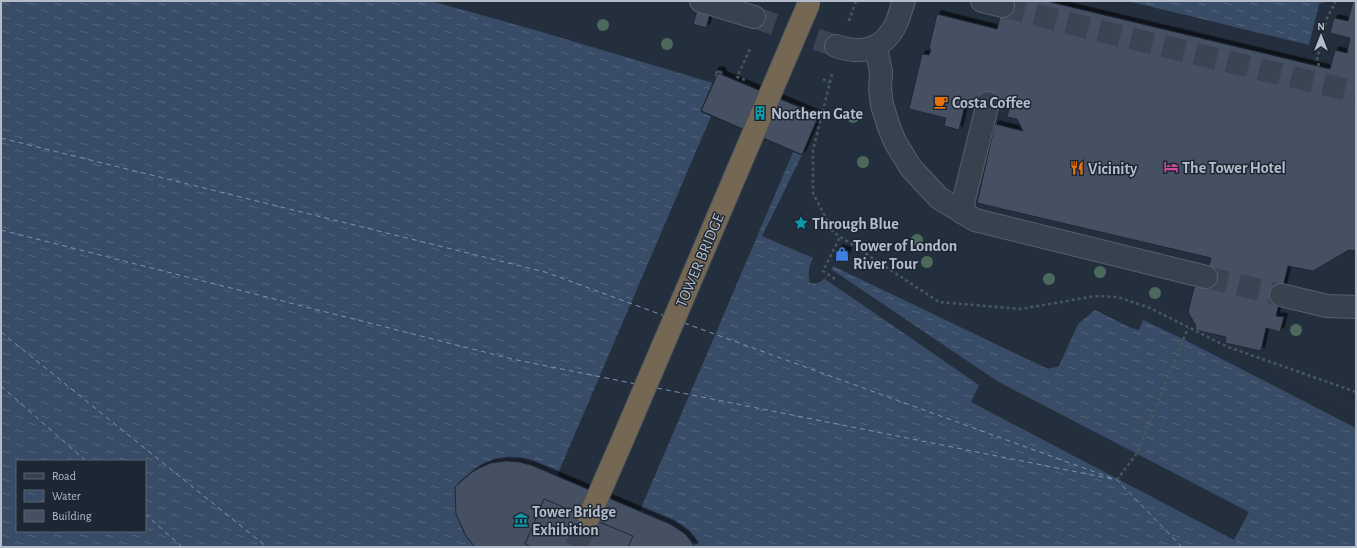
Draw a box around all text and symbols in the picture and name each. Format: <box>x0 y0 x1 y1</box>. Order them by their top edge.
north arrow <box>1301 16 1341 56</box>
text: N <box>1317 21 1325 32</box>
cafe icon: Costa Coffee <box>933 94 949 110</box>
place label: Costa Coffee <box>952 95 1031 111</box>
building icon: Northern Gate <box>752 105 768 121</box>
place label: Northern Gate <box>771 106 864 122</box>
hotel icon: The Tower Hotel <box>1163 159 1179 175</box>
restaurant icon: Vicinity <box>1069 160 1085 176</box>
place label: The Tower Hotel <box>1182 160 1286 176</box>
place label: Vicinity <box>1088 161 1138 178</box>
street label: TOWER BRIDGE <box>673 211 727 310</box>
place icon: Through Blue <box>793 215 809 231</box>
place label: Through Blue <box>812 216 899 232</box>
place label: Tower of London River Tour <box>853 238 957 272</box>
shop icon: Tower of London River Tour <box>834 246 850 262</box>
legend <box>16 460 146 532</box>
text: Road <box>52 470 76 482</box>
text: Water <box>52 490 81 502</box>
place label: Tower Bridge Exhibition <box>532 504 617 538</box>
text: Building <box>52 510 92 522</box>
museum icon: Tower Bridge Exhibition <box>513 512 529 528</box>

